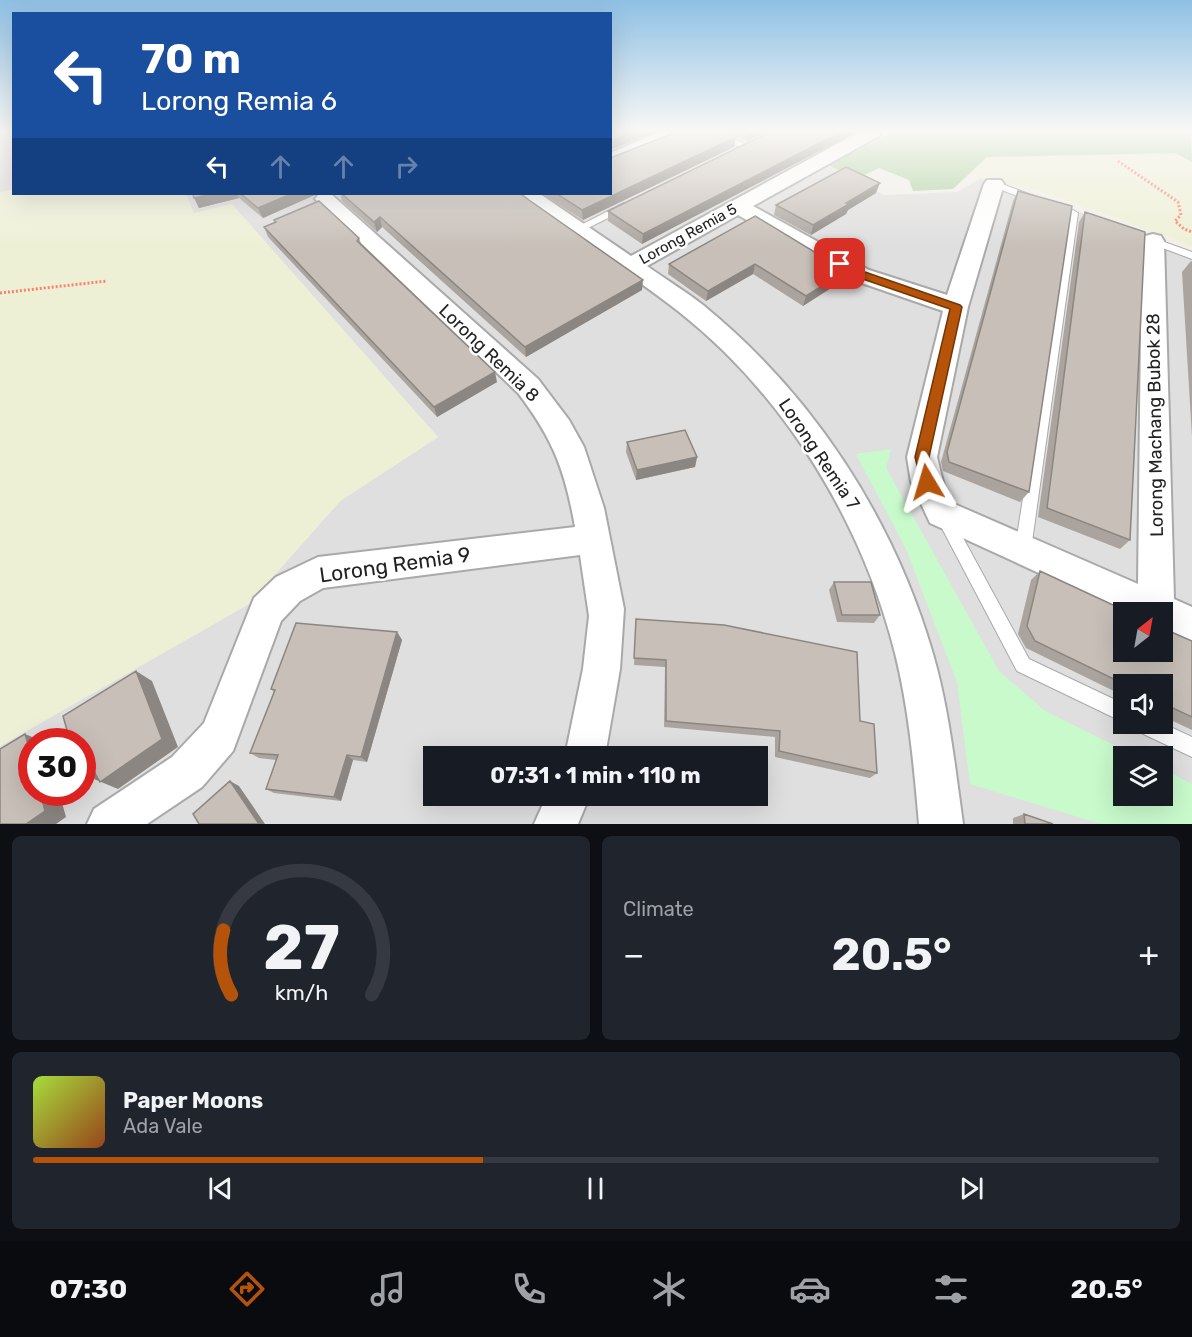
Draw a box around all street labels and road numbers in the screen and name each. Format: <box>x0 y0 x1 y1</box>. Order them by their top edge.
street label: Lorong Remia 5 <box>636 200 740 268</box>
street label: Lorong Remia 8 <box>434 300 544 406</box>
street label: Lorong Machang Bubok 28 <box>1142 313 1168 537</box>
street label: Lorong Remia 7 <box>774 394 864 514</box>
street label: Lorong Remia 9 <box>318 542 472 587</box>

